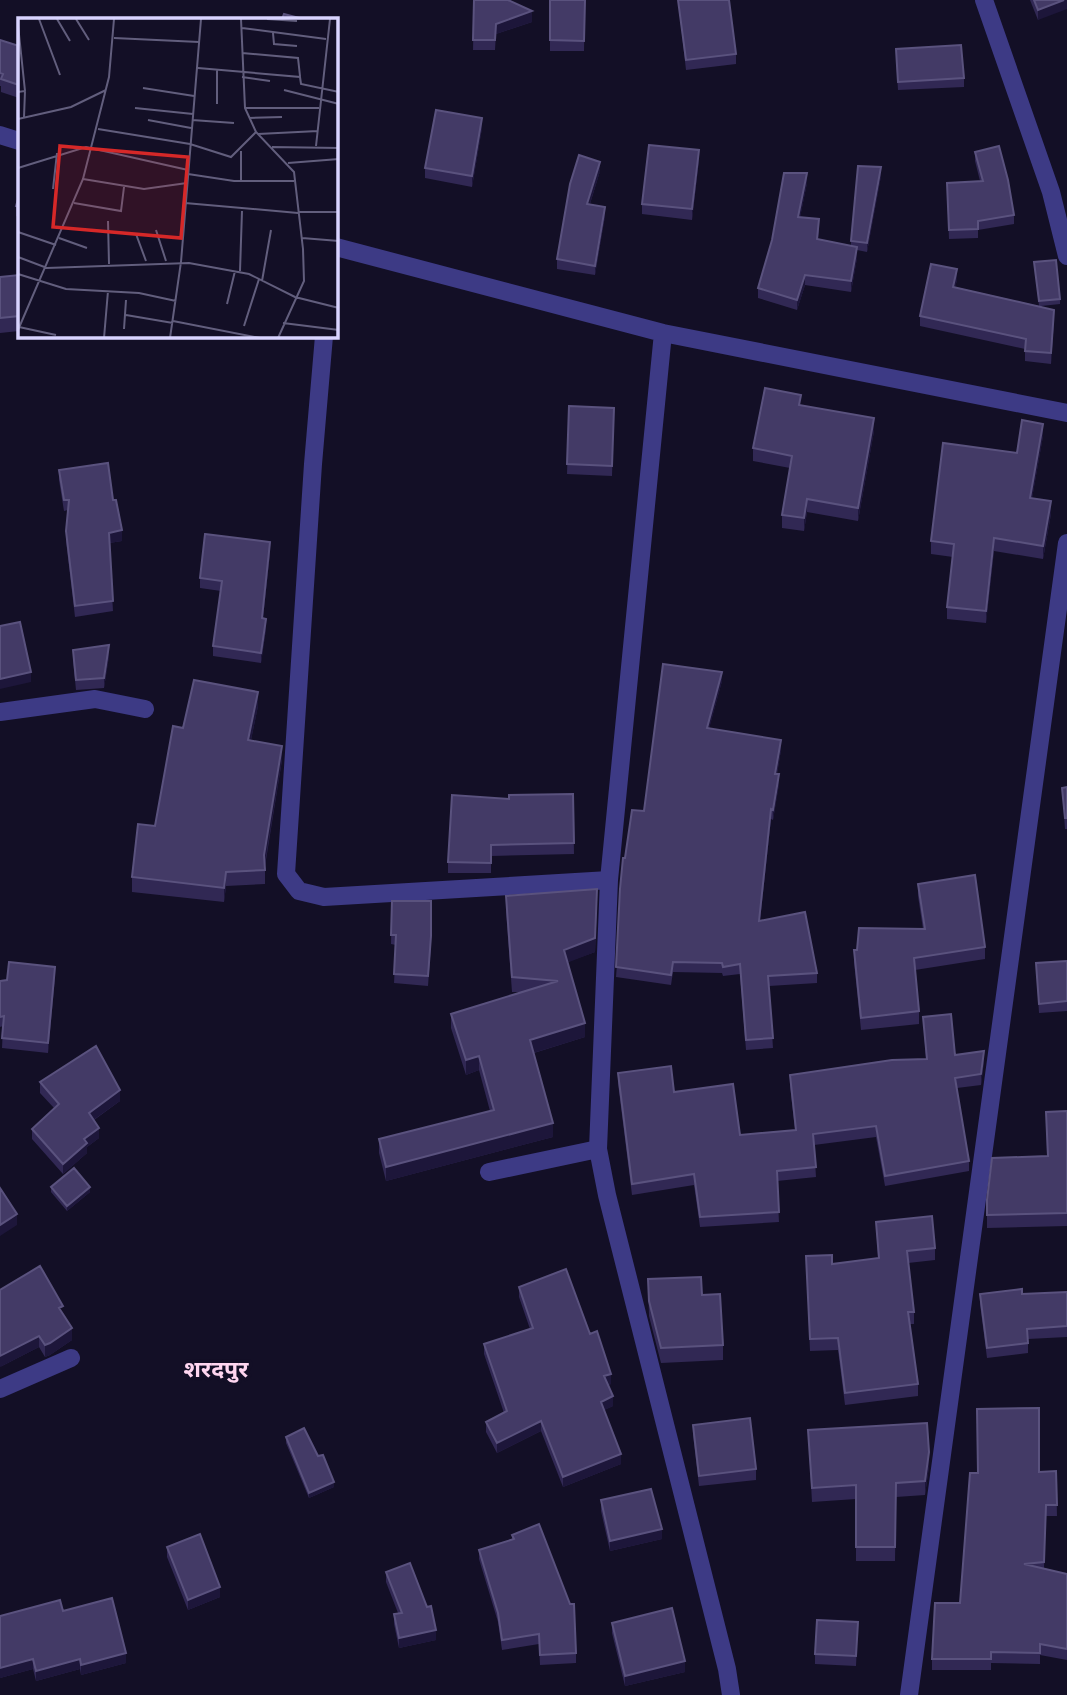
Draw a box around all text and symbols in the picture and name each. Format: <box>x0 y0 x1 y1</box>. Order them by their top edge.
inset map <box>18 18 338 338</box>
district label: शरदपुर <box>184 1354 249 1383</box>

